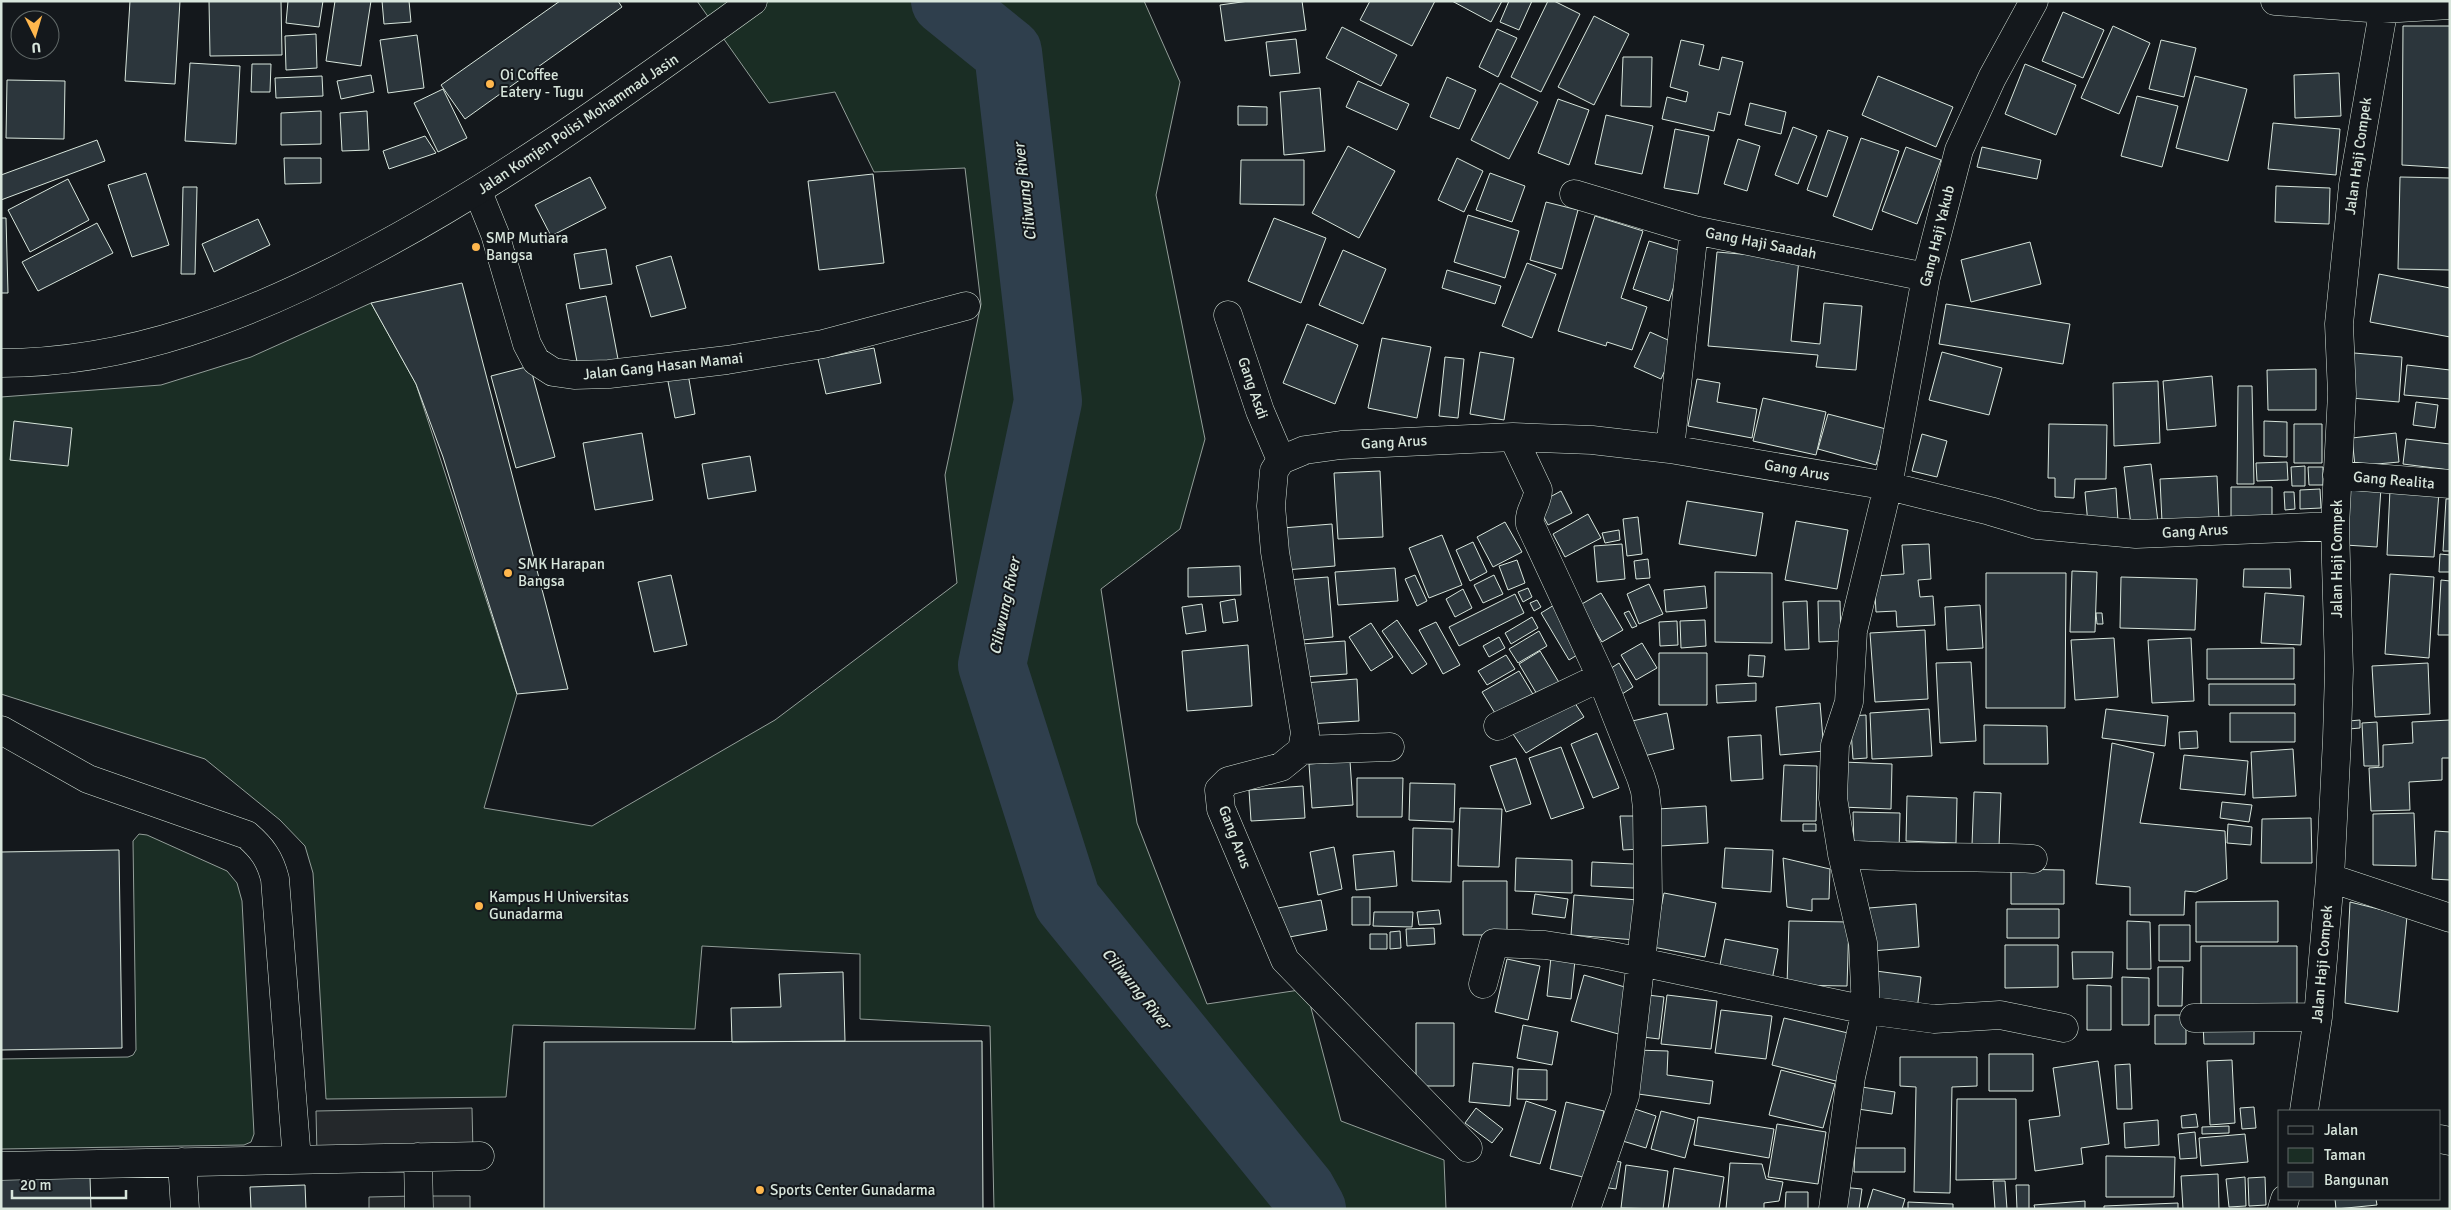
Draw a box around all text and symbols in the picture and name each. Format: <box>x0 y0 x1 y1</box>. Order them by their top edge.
north arrow <box>10 10 60 60</box>
text: U <box>31 39 42 56</box>
street label: Jalan Komjen Polisi Mohammad Jasin <box>474 50 682 198</box>
place label: Oi Coffee Eatery - Tugu <box>500 66 584 101</box>
marker: Oi Coffee Eatery - Tugu <box>484 78 496 90</box>
street label: Jalan Haji Compek <box>2341 96 2375 216</box>
water label: Ciliwung River <box>1009 140 1041 242</box>
street label: Gang Haji Yakub <box>1916 183 1958 289</box>
street label: Gang Haji Saadah <box>1704 223 1818 263</box>
place label: SMP Mutiara Bangsa <box>486 229 568 264</box>
marker: SMP Mutiara Bangsa <box>470 241 482 253</box>
street label: Jalan Gang Hasan Mamai <box>582 349 744 383</box>
street label: Gang Asdi <box>1234 355 1272 421</box>
street label: Gang Arus <box>1361 431 1428 453</box>
street label: Gang Arus <box>1763 455 1832 485</box>
street label: Gang Realita <box>2352 467 2436 493</box>
street label: Jalan Haji Compek <box>2328 499 2346 618</box>
street label: Gang Arus <box>2162 520 2229 542</box>
water label: Ciliwung River <box>985 554 1025 656</box>
place label: SMK Harapan Bangsa <box>518 555 605 590</box>
marker: SMK Harapan Bangsa <box>502 567 514 579</box>
street label: Gang Arus <box>1215 803 1255 871</box>
place label: Kampus H Universitas Gunadarma <box>489 888 629 923</box>
marker: Kampus H Universitas Gunadarma <box>473 900 485 912</box>
street label: Jalan Haji Compek <box>2308 904 2336 1024</box>
water label: Ciliwung River <box>1097 944 1176 1035</box>
legend <box>2278 1110 2441 1200</box>
text: Jalan <box>2324 1121 2358 1139</box>
text: Taman <box>2324 1146 2366 1164</box>
scale bar <box>12 1168 126 1200</box>
text: Bangunan <box>2324 1171 2389 1189</box>
text: 20 m <box>20 1176 51 1194</box>
place label: Sports Center Gunadarma <box>770 1181 935 1199</box>
marker: Sports Center Gunadarma <box>754 1184 766 1196</box>

